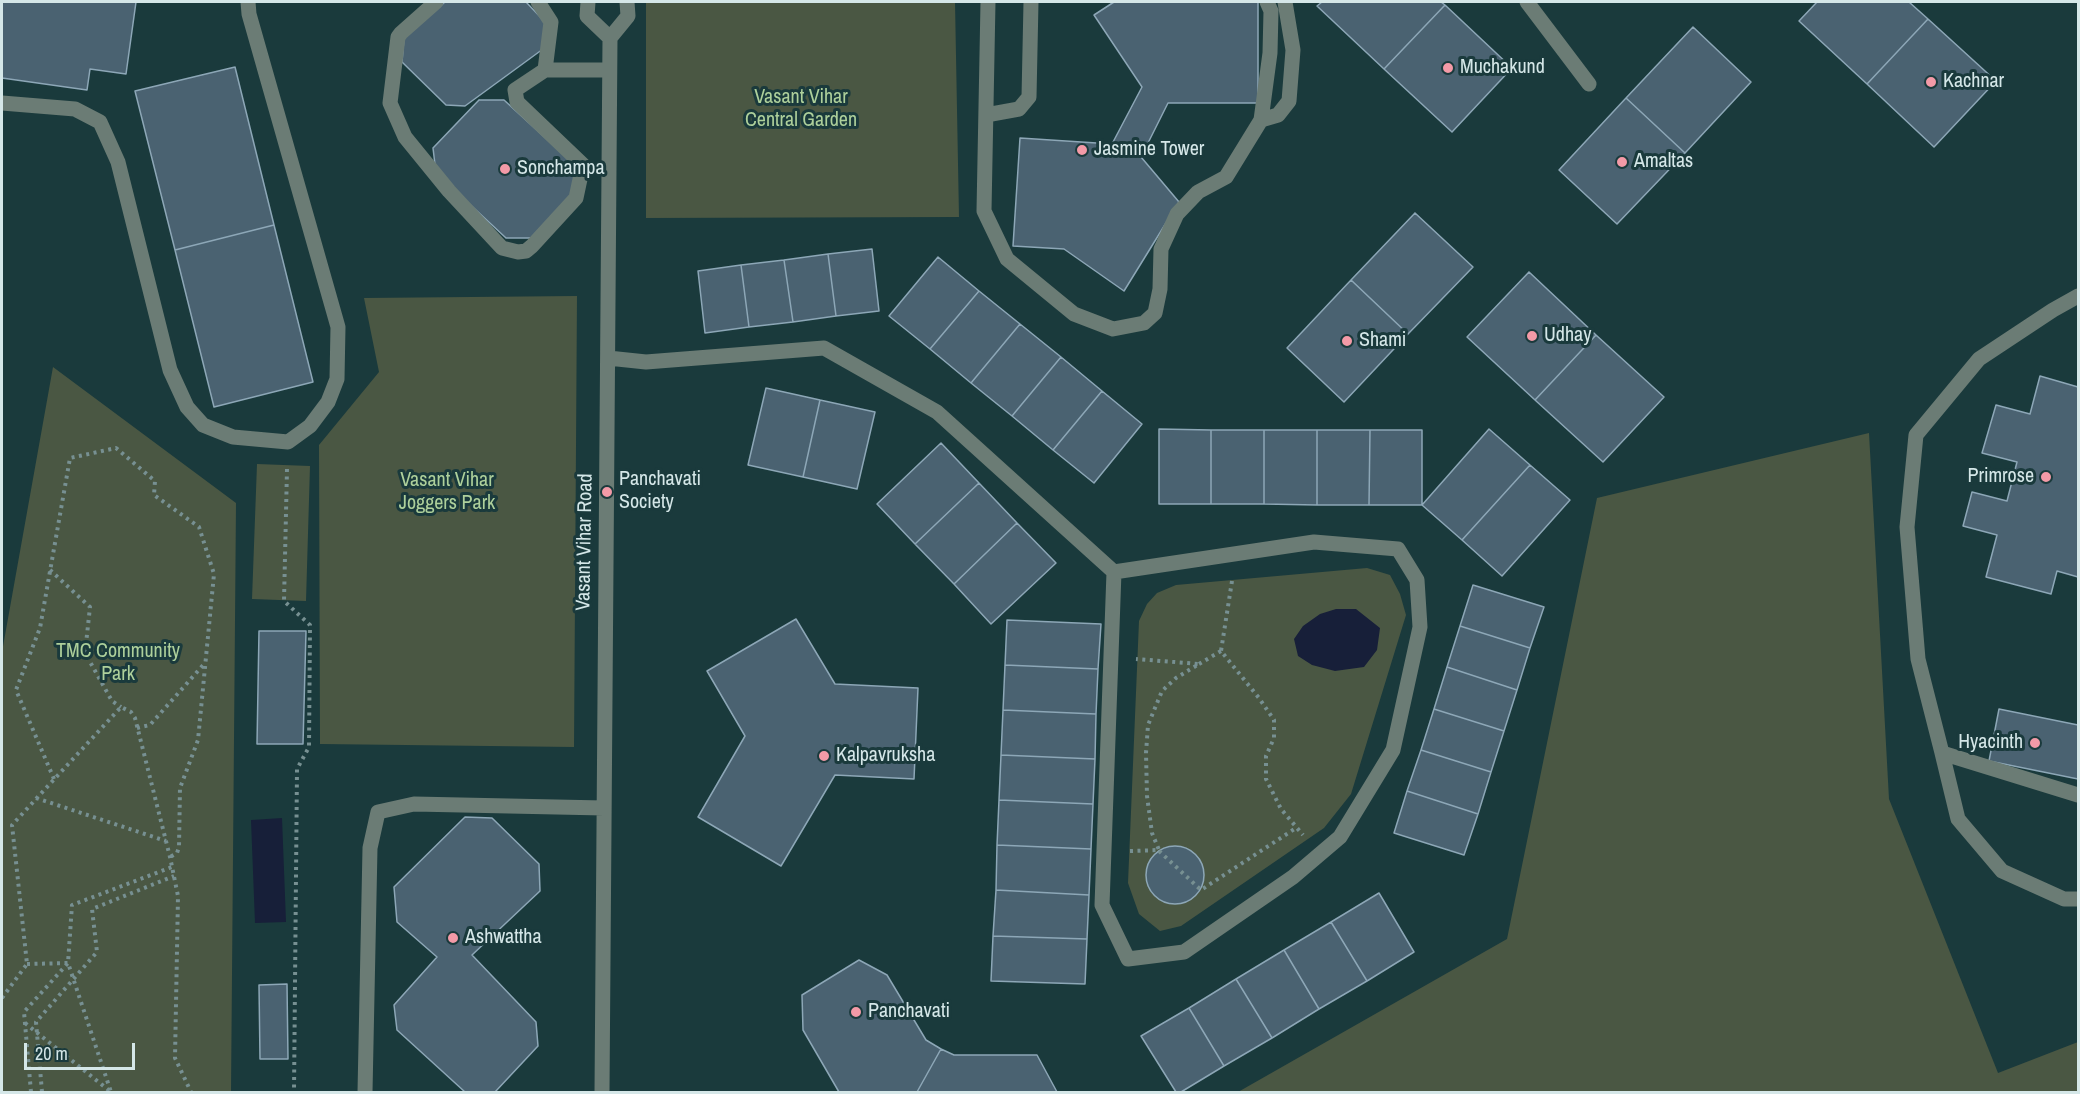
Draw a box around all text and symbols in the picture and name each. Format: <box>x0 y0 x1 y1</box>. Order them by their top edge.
place label: Muchakund <box>1460 56 1545 80</box>
marker: Muchakund <box>1441 61 1455 75</box>
place label: Kachnar <box>1943 70 2004 94</box>
marker: Kachnar <box>1924 75 1938 89</box>
park label: Vasant Vihar Central Garden <box>745 86 857 133</box>
place label: Jasmine Tower <box>1094 138 1204 162</box>
marker: Jasmine Tower <box>1075 143 1089 157</box>
place label: Amaltas <box>1634 150 1693 174</box>
marker: Amaltas <box>1615 155 1629 169</box>
place label: Sonchampa <box>517 157 605 181</box>
marker: Sonchampa <box>498 162 512 176</box>
place label: Udhay <box>1544 324 1591 348</box>
place label: Shami <box>1359 329 1406 353</box>
marker: Udhay <box>1525 329 1539 343</box>
marker: Shami <box>1340 334 1354 348</box>
place label: Primrose <box>1967 465 2034 489</box>
place label: Panchavati Society <box>619 468 701 515</box>
park label: Vasant Vihar Joggers Park <box>399 469 495 516</box>
marker: Primrose <box>2039 470 2053 484</box>
street label: Vasant Vihar Road <box>572 473 598 611</box>
marker: Panchavati Society <box>600 485 614 499</box>
park label: TMC Community Park <box>56 640 180 687</box>
place label: Hyacinth <box>1958 731 2023 755</box>
marker: Hyacinth <box>2028 736 2042 750</box>
place label: Kalpavruksha <box>836 744 935 768</box>
marker: Kalpavruksha <box>817 749 831 763</box>
place label: Ashwattha <box>465 926 542 950</box>
marker: Ashwattha <box>446 931 460 945</box>
place label: Panchavati <box>868 1000 950 1024</box>
marker: Panchavati <box>849 1005 863 1019</box>
scale bar <box>27 1031 138 1069</box>
text: 20 m <box>35 1041 68 1066</box>

